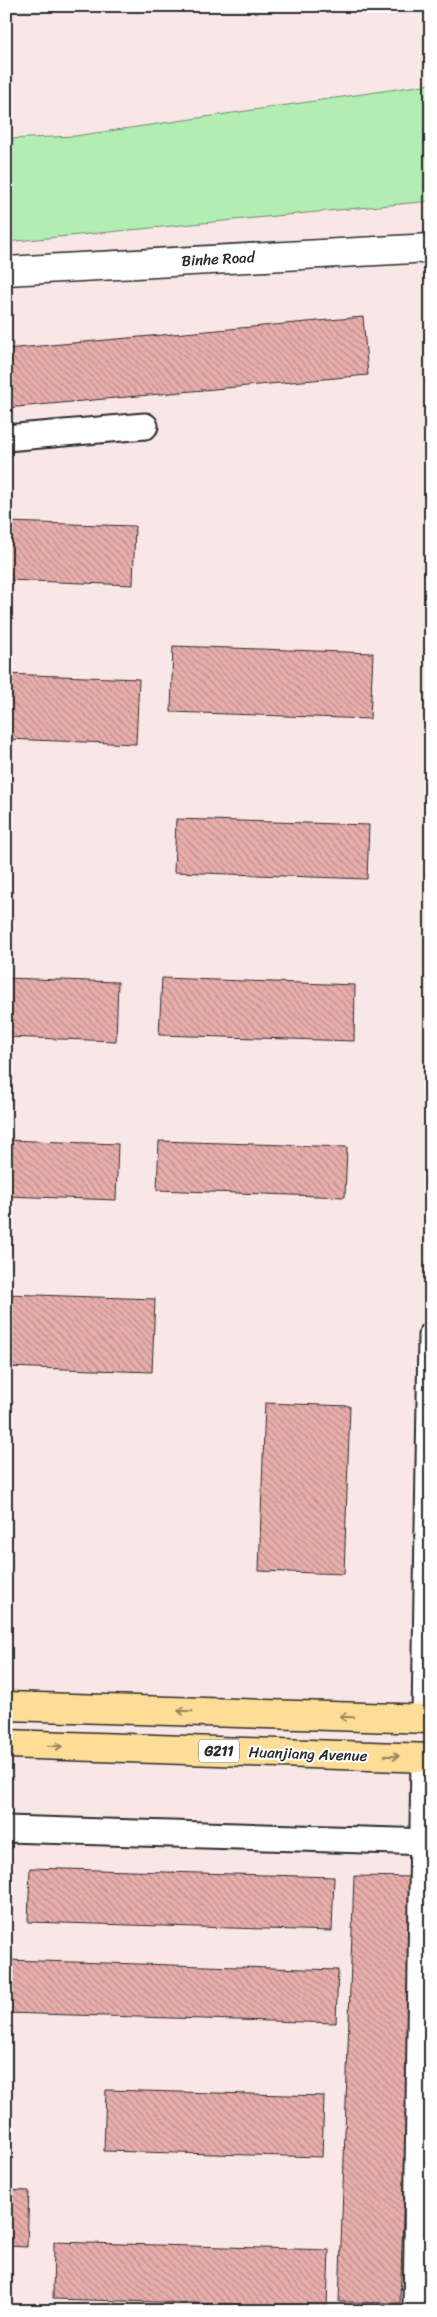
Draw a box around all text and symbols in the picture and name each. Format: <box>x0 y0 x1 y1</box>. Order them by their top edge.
street label: Binhe Road <box>181 244 256 274</box>
one-way arrow <box>177 1707 193 1716</box>
one-way arrow <box>339 1712 355 1721</box>
street label: Huanjiang Avenue <box>248 1739 368 1769</box>
road number: G211 <box>199 1740 239 1762</box>
one-way arrow <box>46 1741 63 1751</box>
one-way arrow <box>384 1752 400 1761</box>

